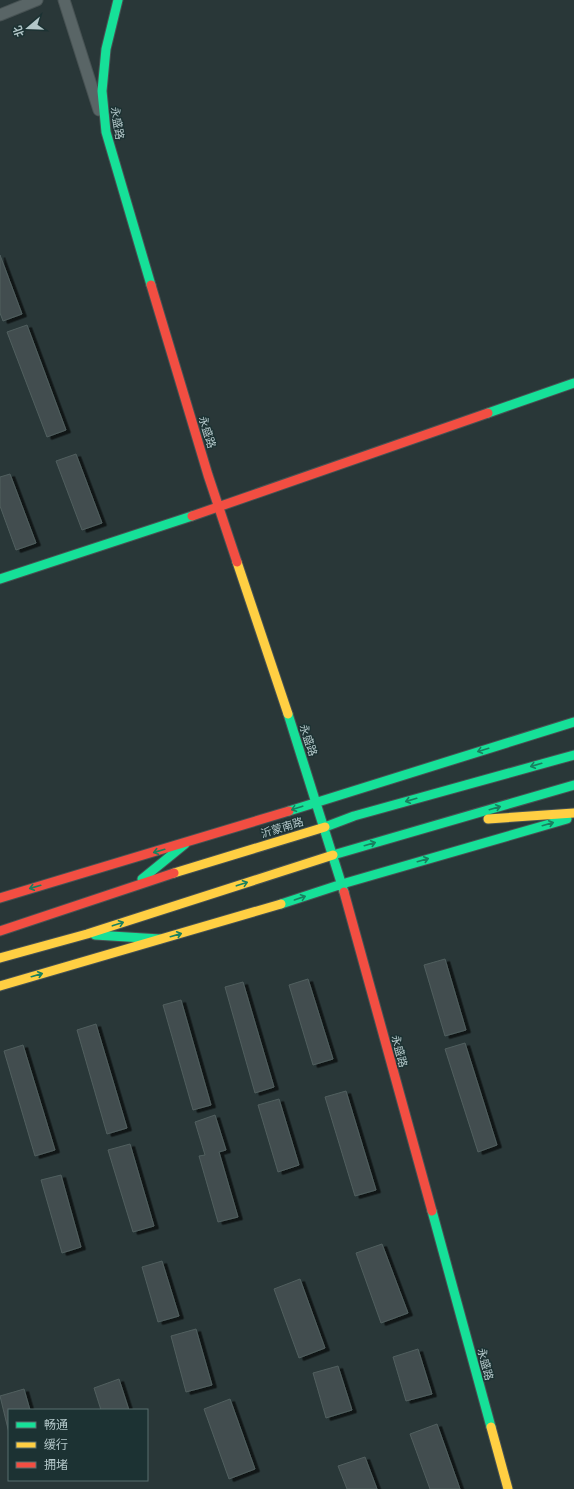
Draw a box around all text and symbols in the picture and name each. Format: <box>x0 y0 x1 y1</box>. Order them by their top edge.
north arrow <box>8 8 48 48</box>
text: 北 <box>10 24 26 39</box>
street label: 永盛路 <box>109 106 127 140</box>
street label: 永盛路 <box>197 414 219 450</box>
street label: 永盛路 <box>298 722 320 758</box>
one-way arrow <box>477 747 490 754</box>
one-way arrow <box>530 762 543 770</box>
one-way arrow <box>405 797 418 804</box>
one-way arrow <box>488 804 501 811</box>
one-way arrow <box>291 805 304 812</box>
street label: 沂蒙南路 <box>259 814 305 840</box>
one-way arrow <box>541 820 554 827</box>
one-way arrow <box>363 840 376 847</box>
one-way arrow <box>153 848 166 855</box>
one-way arrow <box>417 856 430 863</box>
one-way arrow <box>235 880 248 887</box>
one-way arrow <box>28 884 41 892</box>
one-way arrow <box>294 894 307 901</box>
one-way arrow <box>112 920 125 927</box>
one-way arrow <box>169 931 182 938</box>
one-way arrow <box>31 971 44 978</box>
street label: 永盛路 <box>389 1033 411 1069</box>
street label: 永盛路 <box>475 1346 497 1382</box>
legend <box>8 1409 148 1481</box>
text: 畅通 <box>44 1417 68 1431</box>
text: 缓行 <box>44 1437 68 1451</box>
text: 拥堵 <box>44 1457 68 1471</box>

